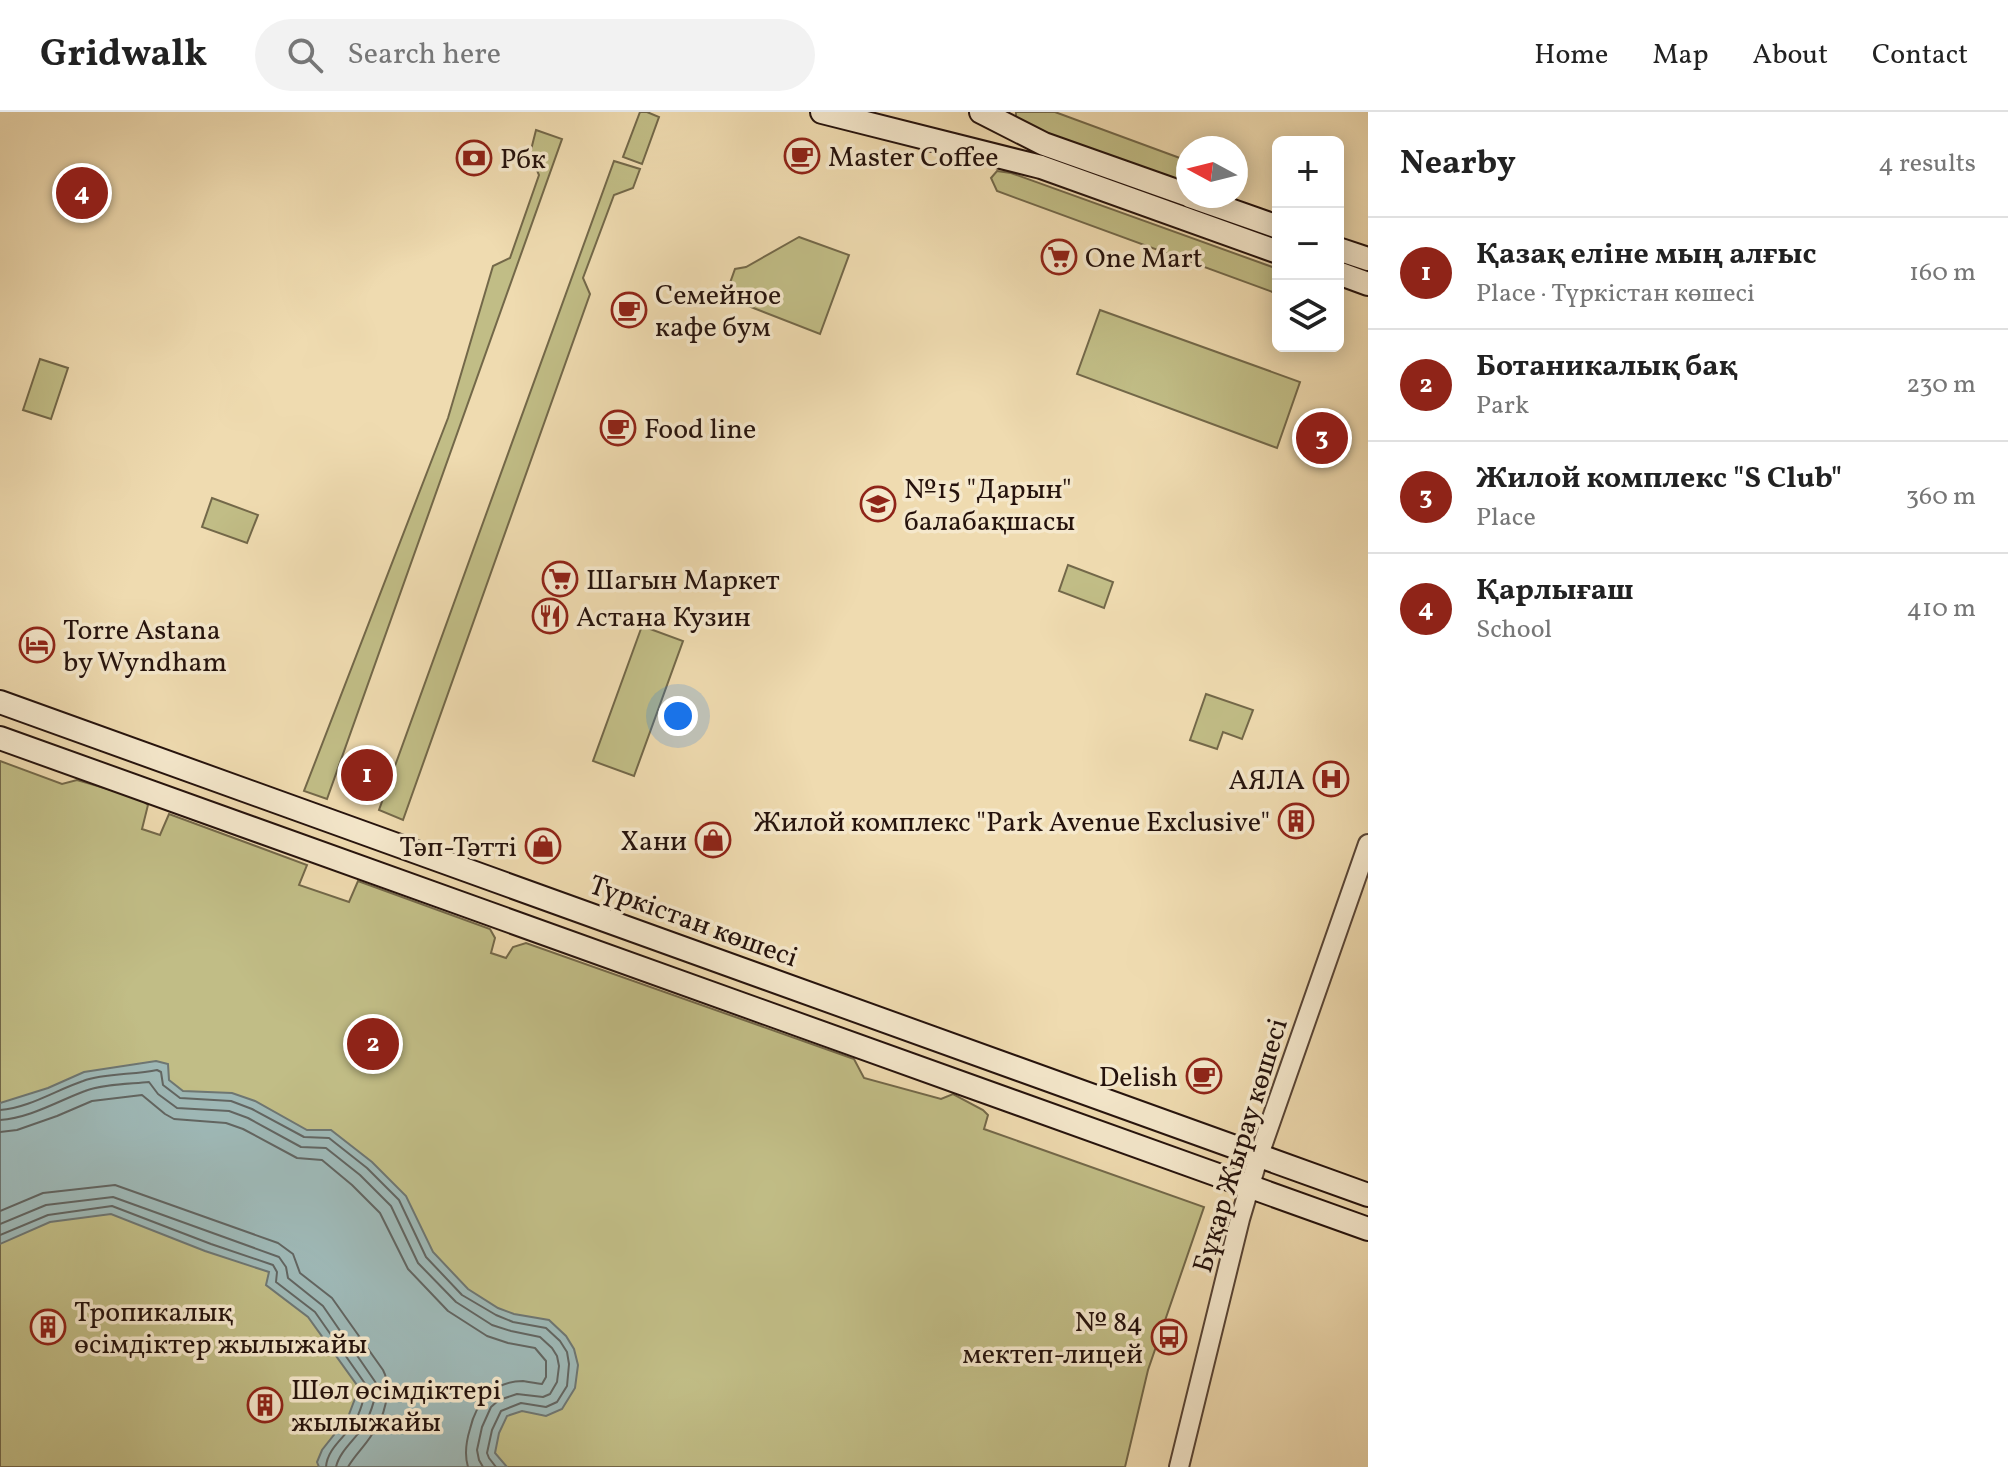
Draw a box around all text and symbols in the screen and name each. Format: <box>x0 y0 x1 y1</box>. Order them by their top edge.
search box <box>255 19 815 91</box>
text: Gridwalk <box>40 29 207 82</box>
icon: search <box>283 33 327 77</box>
text: Search here <box>347 34 501 76</box>
text: Home <box>1534 36 1608 75</box>
text: Map <box>1652 36 1708 75</box>
text: About <box>1752 36 1828 75</box>
text: Contact <box>1872 36 1968 75</box>
north arrow <box>1176 136 1248 208</box>
map controls <box>1272 136 1344 352</box>
button: + <box>1272 136 1344 208</box>
cafe icon: Master Coffee <box>783 137 821 175</box>
bank icon: Рбк <box>455 139 493 177</box>
place label: Master Coffee <box>828 139 999 178</box>
place label: Рбк <box>500 141 546 180</box>
text: Nearby <box>1400 141 1516 188</box>
text: 4 results <box>1878 146 1976 182</box>
pin: 4 <box>56 163 108 223</box>
button: − <box>1272 208 1344 280</box>
text: Қазақ еліне мың алғыс <box>1476 234 1817 276</box>
supermarket icon: One Mart <box>1040 238 1078 276</box>
place label: One Mart <box>1085 240 1203 279</box>
text: 1 <box>1421 255 1431 291</box>
text: 160 m <box>1909 255 1976 291</box>
text: Place · Түркістан көшесі <box>1476 276 1755 312</box>
place label: Семейное кафе бум <box>655 277 781 348</box>
button: layers <box>1272 280 1344 352</box>
cafe icon: Семейное кафе бум <box>610 291 648 329</box>
text: Ботаникалық бақ <box>1476 346 1737 388</box>
text: 2 <box>1419 367 1433 403</box>
text: 230 m <box>1906 367 1976 403</box>
text: Park <box>1476 388 1529 424</box>
pin: 3 <box>1296 408 1348 468</box>
cafe icon: Food line <box>599 409 637 447</box>
place label: Food line <box>644 411 756 450</box>
text: Жилой комплекс "S Club" <box>1476 458 1842 500</box>
place label: №15 "Дарын" балабақшасы <box>904 471 1075 542</box>
text: 3 <box>1419 479 1433 515</box>
text: 360 m <box>1906 479 1976 515</box>
school or university icon: №15 "Дарын" балабақшасы <box>859 485 897 523</box>
text: Place <box>1476 500 1536 536</box>
supermarket icon: Шагын Маркет <box>541 560 579 598</box>
place label: Шагын Маркет <box>586 562 780 601</box>
text: Қарлығаш <box>1476 570 1634 612</box>
text: 4 <box>1418 591 1434 627</box>
text: 410 m <box>1907 591 1976 627</box>
restaurant icon: Астана Кузин <box>531 597 569 635</box>
place label: Астана Кузин <box>576 599 751 638</box>
place label: Torre Astana by Wyndham <box>63 612 227 683</box>
text: School <box>1476 612 1552 648</box>
hotel icon: Torre Astana by Wyndham <box>18 626 56 664</box>
your location <box>658 696 698 736</box>
pin: 1 <box>341 745 393 805</box>
hospital icon: АЯЛА <box>1312 760 1350 798</box>
place label: АЯЛА <box>1229 762 1305 801</box>
building icon: Жилой комплекс "Park Avenue Exclusive" <box>1277 802 1315 840</box>
place label: Жилой комплекс "Park Avenue Exclusive" <box>754 804 1270 843</box>
shop icon: Хани <box>694 821 732 859</box>
place label: Хани <box>620 823 687 862</box>
shop icon: Тәп-Тәтті <box>524 827 562 865</box>
place label: Тәп-Тәтті <box>399 829 517 868</box>
street label: Түркістан көшесі <box>583 867 803 978</box>
pin: 2 <box>347 1014 399 1074</box>
street label: Бұқар Жырау көшесі <box>1184 1014 1299 1278</box>
cafe icon: Delish <box>1185 1057 1223 1095</box>
place label: Delish <box>1099 1059 1178 1098</box>
place label: Тропикалық өсімдіктер жылыжайы <box>74 1294 367 1365</box>
place label: № 84 мектеп-лицей <box>963 1304 1143 1375</box>
building icon: Тропикалық өсімдіктер жылыжайы <box>29 1308 67 1346</box>
bus stop icon: № 84 мектеп-лицей <box>1150 1318 1188 1356</box>
place label: Шөл өсімдіктері жылыжайы <box>291 1372 501 1443</box>
building icon: Шөл өсімдіктері жылыжайы <box>246 1386 284 1424</box>

